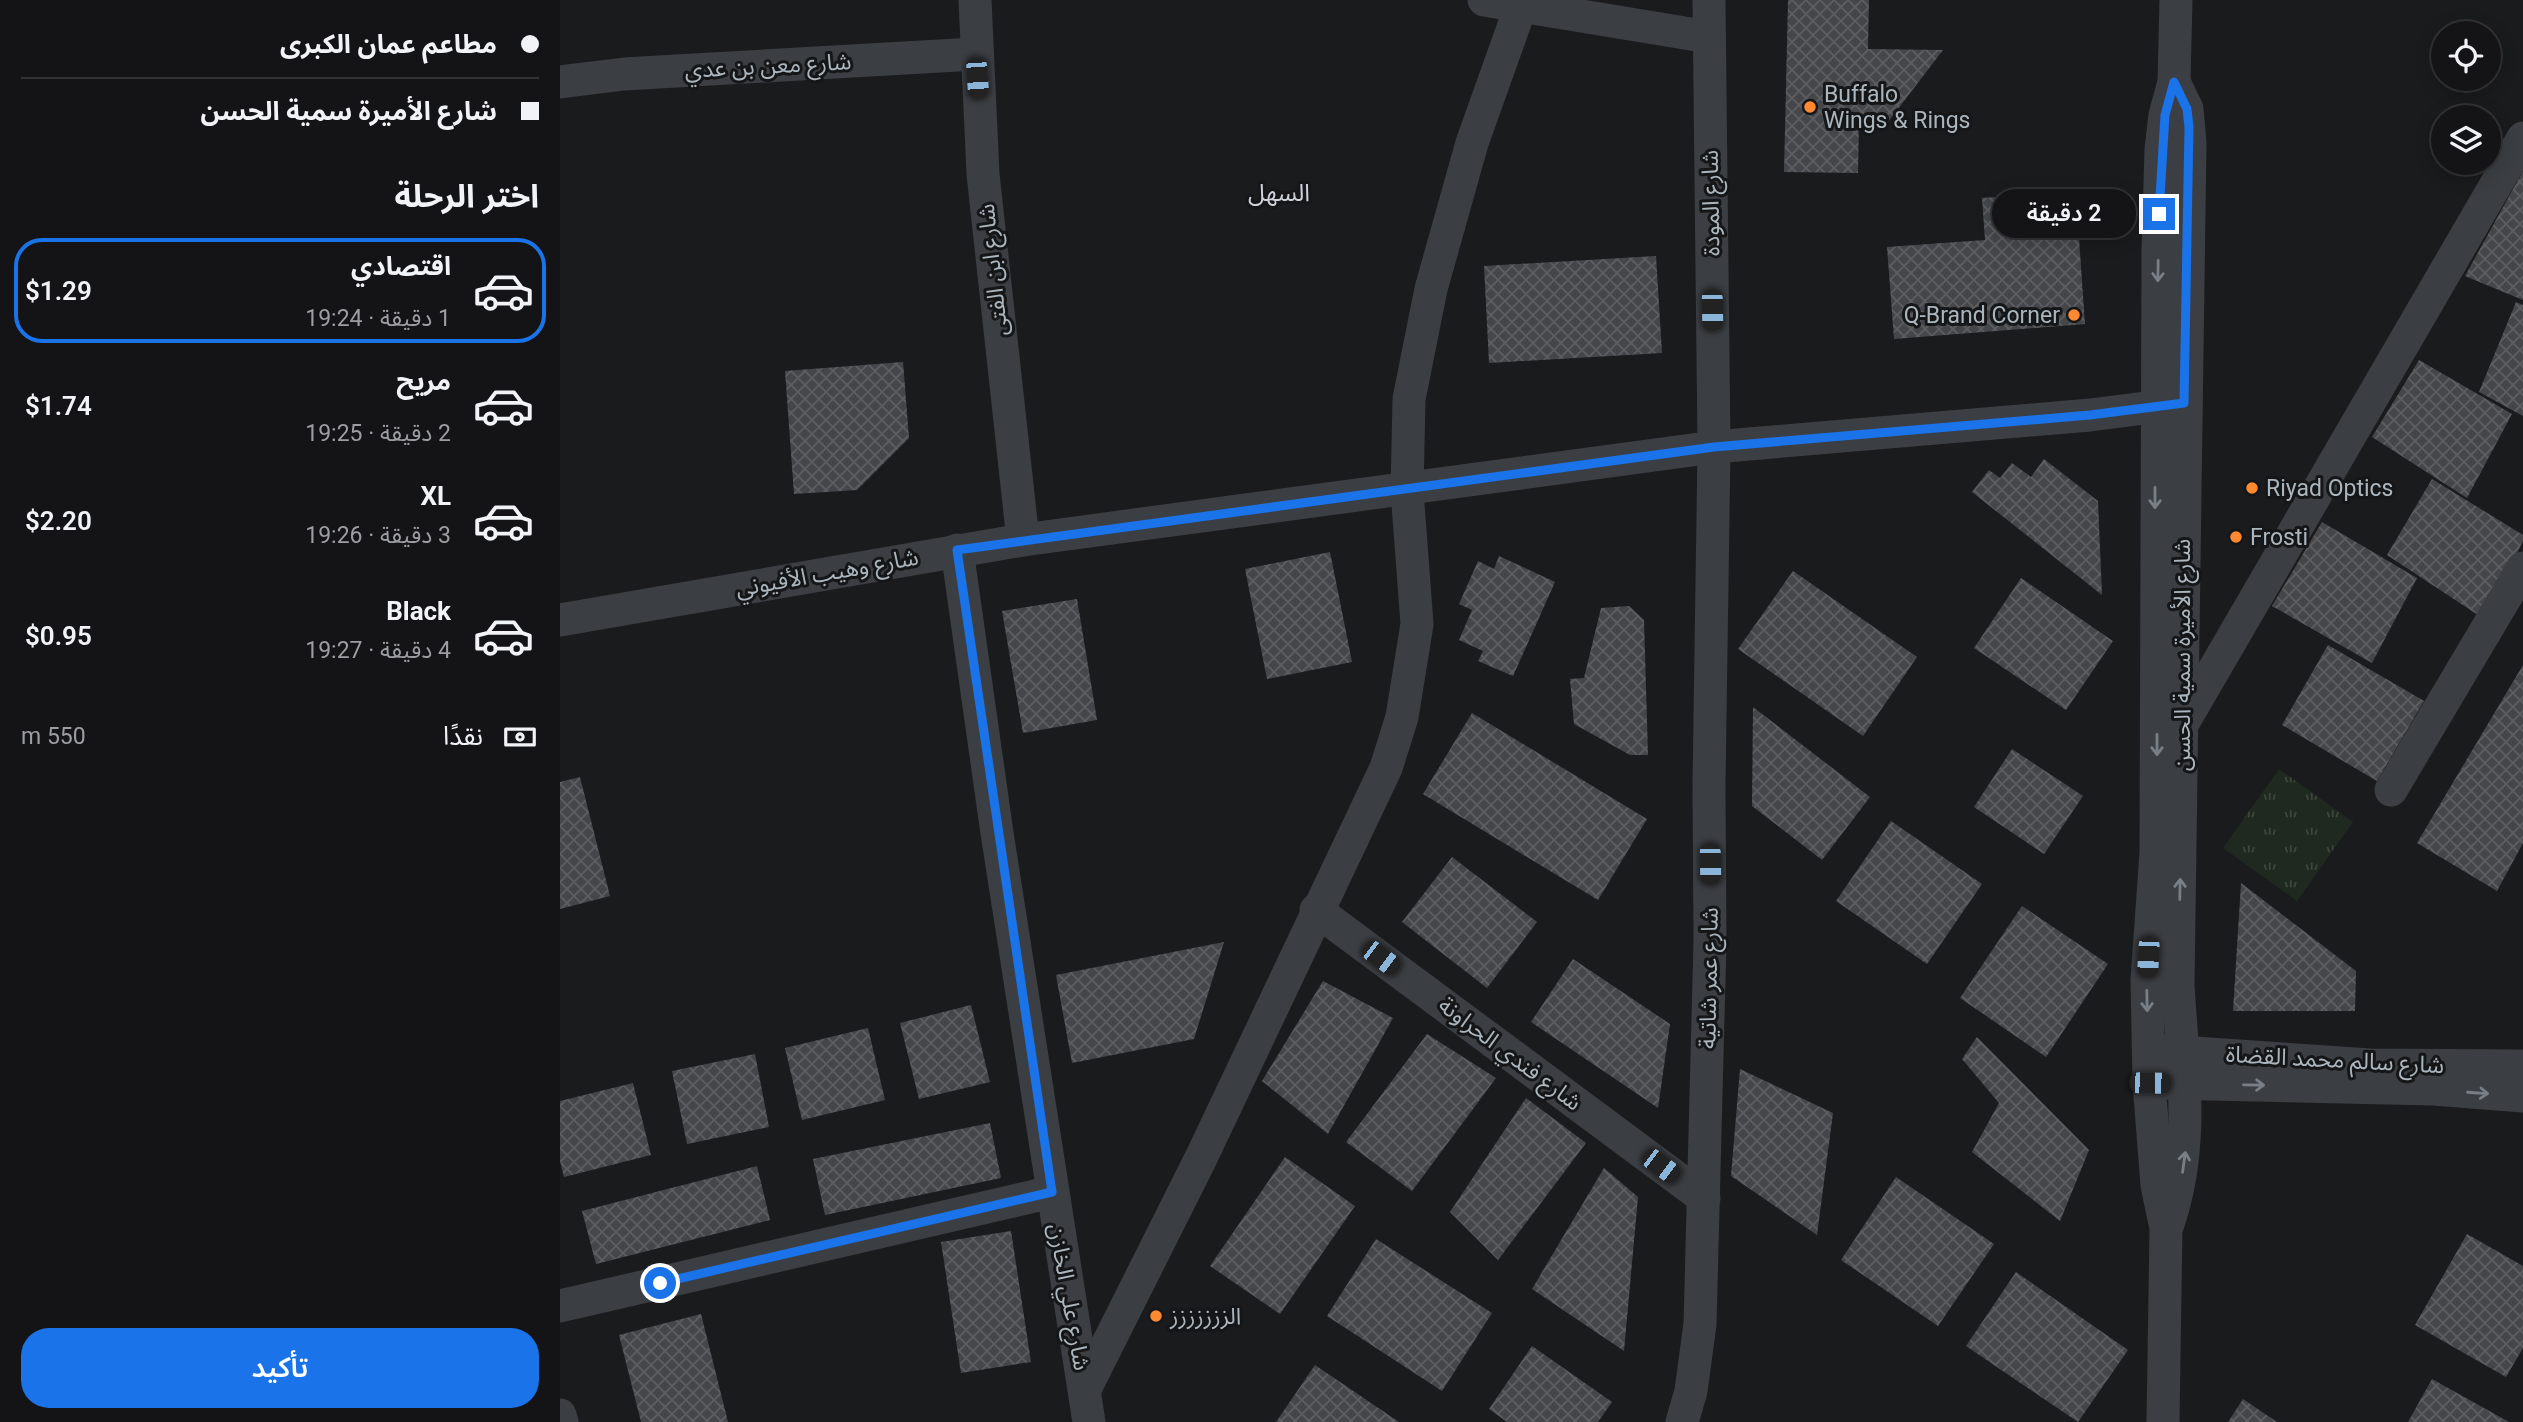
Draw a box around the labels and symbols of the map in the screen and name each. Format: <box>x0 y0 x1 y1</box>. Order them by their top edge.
street label: شارع معن بن عدي <box>684 48 852 87</box>
car <box>966 56 989 100</box>
place label: Buffalo Wings & Rings <box>1824 81 1970 134</box>
marker: Buffalo Wings & Rings <box>1802 99 1818 115</box>
street label: شارع المودة <box>1697 150 1728 256</box>
district label: السهل <box>1248 179 1310 207</box>
callout: 2 دقيقة <box>1991 190 2134 238</box>
route end <box>2143 198 2175 230</box>
street label: شارع ابن الفتى <box>973 202 1016 338</box>
one-way arrow <box>2151 259 2164 282</box>
car <box>1702 289 1723 331</box>
place label: Q-Brand Corner <box>1904 302 2060 329</box>
marker: Q-Brand Corner <box>2066 307 2082 323</box>
place label: Riyad Optics <box>2266 475 2393 502</box>
marker: Riyad Optics <box>2244 480 2260 496</box>
one-way arrow <box>2148 487 2162 510</box>
place label: Frosti <box>2250 524 2308 551</box>
marker: Frosti <box>2228 529 2244 545</box>
street label: شارع الأميرة سمية الحسن <box>2169 539 2199 771</box>
street label: شارع وهيب الأفيوني <box>733 544 921 606</box>
one-way arrow <box>2150 733 2164 756</box>
car <box>1700 843 1721 885</box>
one-way arrow <box>2173 878 2186 901</box>
street label: شارع عمر شاتية <box>1694 907 1727 1049</box>
car <box>2137 935 2160 979</box>
car <box>1358 937 1405 979</box>
one-way arrow <box>2140 989 2154 1012</box>
street label: شارع فندي الحراونة <box>1431 991 1587 1119</box>
street label: شارع سالم محمد القضاة <box>2225 1041 2445 1082</box>
car <box>2129 1072 2172 1094</box>
one-way arrow <box>2242 1078 2265 1091</box>
one-way arrow <box>2466 1086 2489 1099</box>
car <box>1638 1145 1685 1187</box>
one-way arrow <box>2177 1151 2190 1174</box>
street label: شارع علي الخازن <box>1040 1221 1095 1373</box>
route start <box>644 1267 676 1299</box>
place label: الززززززز <box>1169 1303 1241 1330</box>
marker: الززززززز <box>1148 1308 1164 1324</box>

